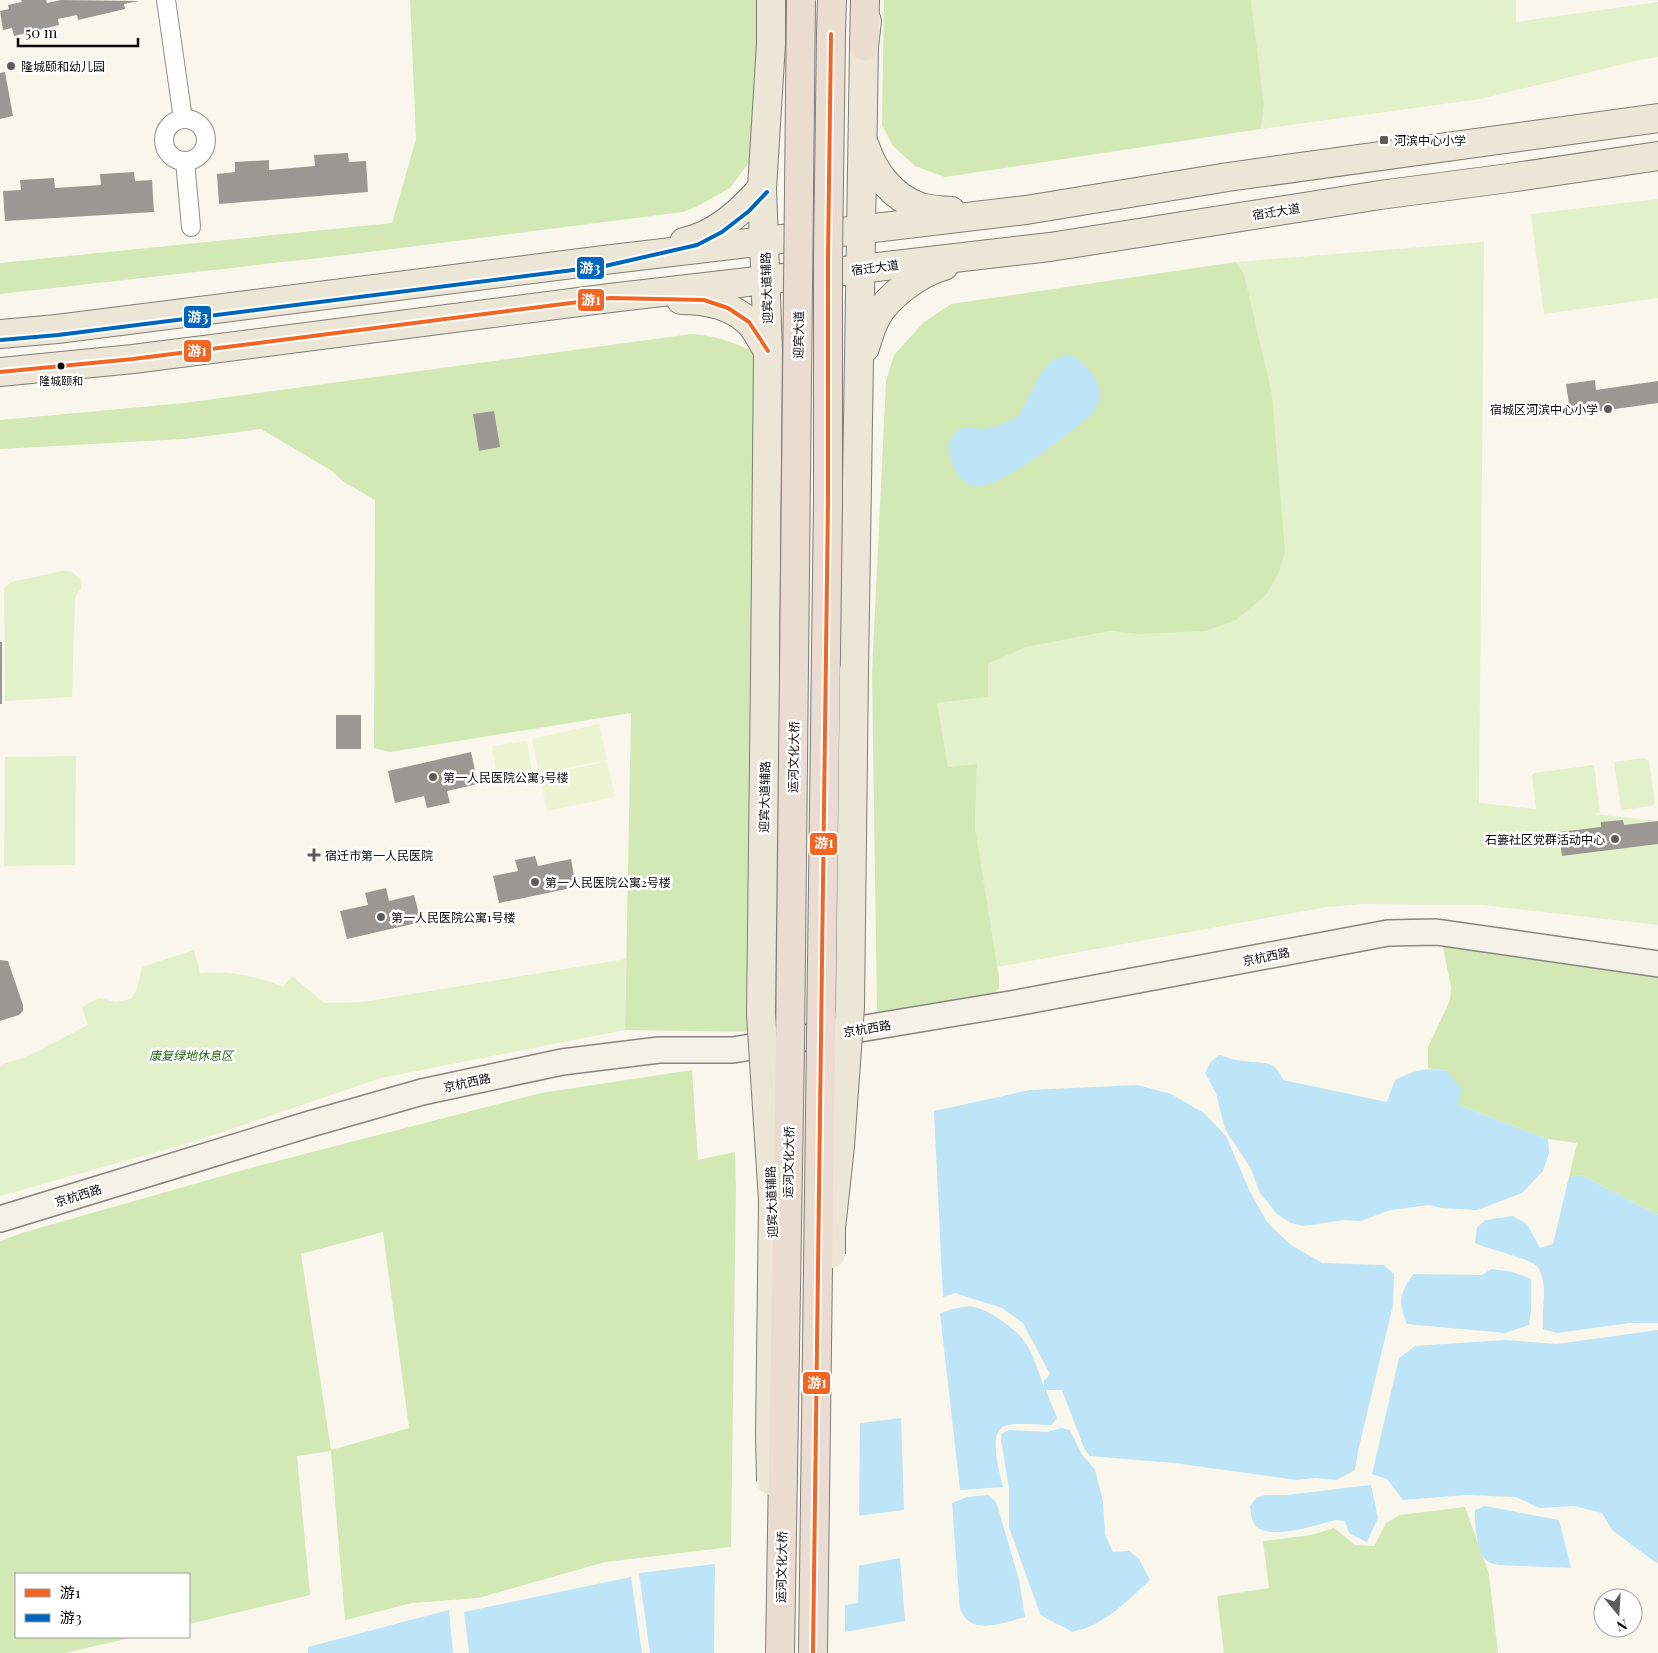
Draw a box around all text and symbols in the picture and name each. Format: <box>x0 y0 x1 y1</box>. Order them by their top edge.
scale bar <box>18 15 138 47</box>
text: 50 m <box>25 22 58 42</box>
place label: 隆城颐和幼儿园 <box>21 58 105 74</box>
marker: 隆城颐和幼儿园 <box>5 60 17 72</box>
place label: 河滨中心小学 <box>1394 132 1466 148</box>
marker: 河滨中心小学 <box>1378 134 1390 146</box>
street label: 宿迁大道 <box>1251 199 1301 223</box>
street label: 迎宾大道辅路 <box>757 252 775 324</box>
line badge: 游3 <box>576 256 605 280</box>
street label: 宿迁大道 <box>850 256 900 278</box>
text: 游3 <box>580 258 601 277</box>
line badge: 游1 <box>577 288 605 312</box>
text: 游1 <box>581 290 601 309</box>
line badge: 游3 <box>183 305 212 329</box>
text: 游3 <box>188 307 209 326</box>
street label: 迎宾大道 <box>790 311 806 359</box>
line badge: 游1 <box>183 339 212 363</box>
text: 游1 <box>187 341 207 360</box>
marker: 隆城颐和 <box>56 361 66 371</box>
place label: 隆城颐和 <box>39 373 83 388</box>
place label: 宿城区河滨中心小学 <box>1490 401 1598 417</box>
marker: 宿城区河滨中心小学 <box>1602 403 1614 415</box>
street label: 运河文化大桥 <box>784 721 802 793</box>
street label: 迎宾大道辅路 <box>755 761 773 833</box>
place label: 第一人民医院公寓3号楼 <box>443 769 568 785</box>
marker: 第一人民医院公寓3号楼 <box>427 771 439 783</box>
place label: 石篓社区党群活动中心 <box>1485 831 1605 847</box>
line badge: 游1 <box>809 832 838 856</box>
text: 游1 <box>814 833 834 852</box>
marker: 石篓社区党群活动中心 <box>1609 833 1621 845</box>
place label: 宿迁市第一人民医院 <box>325 847 433 863</box>
marker: 宿迁市第一人民医院 <box>307 848 321 862</box>
place label: 第一人民医院公寓2号楼 <box>545 874 671 890</box>
marker: 第一人民医院公寓2号楼 <box>529 876 541 888</box>
place label: 第一人民医院公寓1号楼 <box>391 909 515 925</box>
marker: 第一人民医院公寓1号楼 <box>375 911 387 923</box>
street label: 京杭西路 <box>1241 944 1291 968</box>
street label: 京杭西路 <box>842 1016 892 1040</box>
park label: 康复绿地休息区 <box>149 1047 235 1063</box>
street label: 京杭西路 <box>442 1069 492 1095</box>
street label: 运河文化大桥 <box>779 1126 797 1198</box>
street label: 迎宾大道辅路 <box>762 1166 780 1238</box>
street label: 京杭西路 <box>53 1180 103 1210</box>
line badge: 游1 <box>802 1371 831 1395</box>
text: 游1 <box>807 1373 827 1392</box>
street label: 运河文化大桥 <box>772 1531 790 1603</box>
legend <box>15 1573 190 1638</box>
text: 游1 <box>60 1582 81 1602</box>
north arrow <box>1593 1588 1643 1638</box>
text: 游3 <box>60 1607 82 1627</box>
text: N <box>1614 1615 1630 1636</box>

